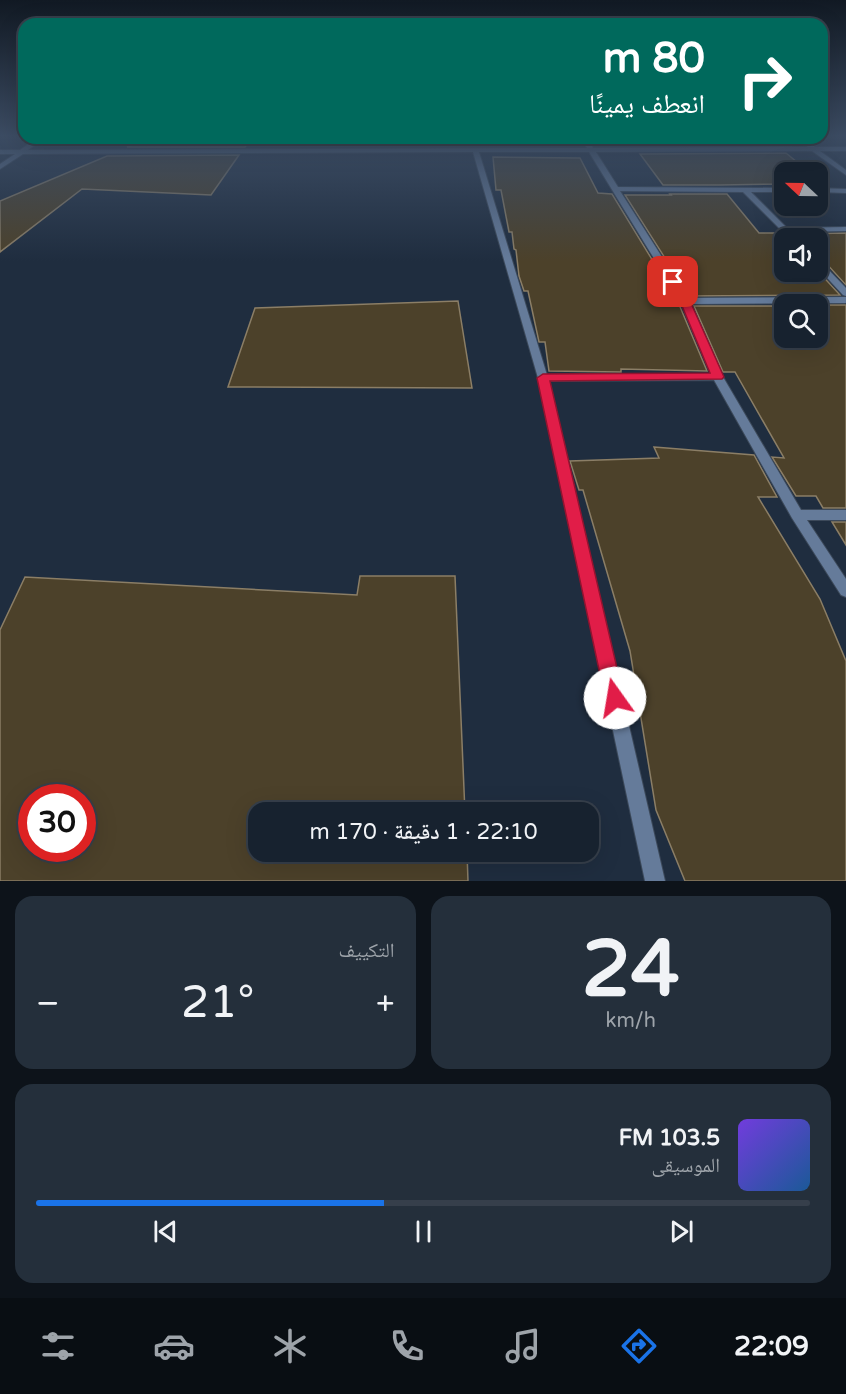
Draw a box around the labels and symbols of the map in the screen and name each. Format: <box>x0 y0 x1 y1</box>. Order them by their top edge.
north arrow <box>774 162 828 216</box>
pin <box>647 256 698 307</box>
position arrow <box>583 666 647 730</box>
speed limit sign: 30 <box>18 784 96 862</box>

